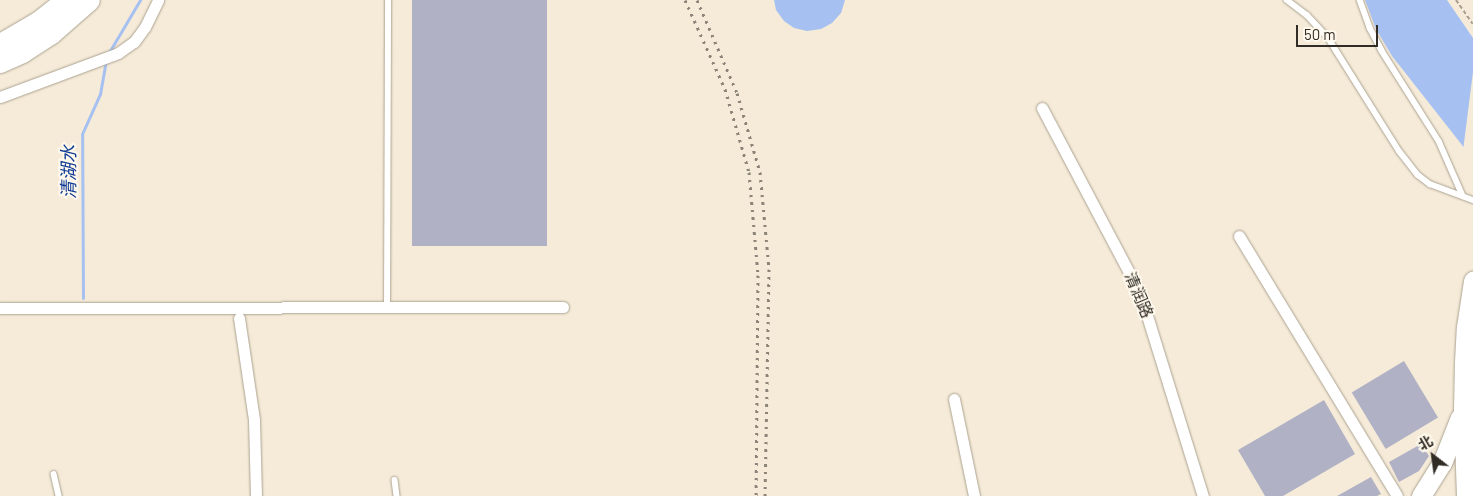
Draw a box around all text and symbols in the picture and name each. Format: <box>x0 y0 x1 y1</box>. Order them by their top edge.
scale bar <box>1298 15 1380 47</box>
text: 50 m <box>1304 25 1336 43</box>
water label: 清湖水 <box>57 145 79 199</box>
street label: 清润路 <box>1121 269 1157 321</box>
north arrow <box>1408 431 1458 481</box>
text: 北 <box>1415 432 1436 453</box>

